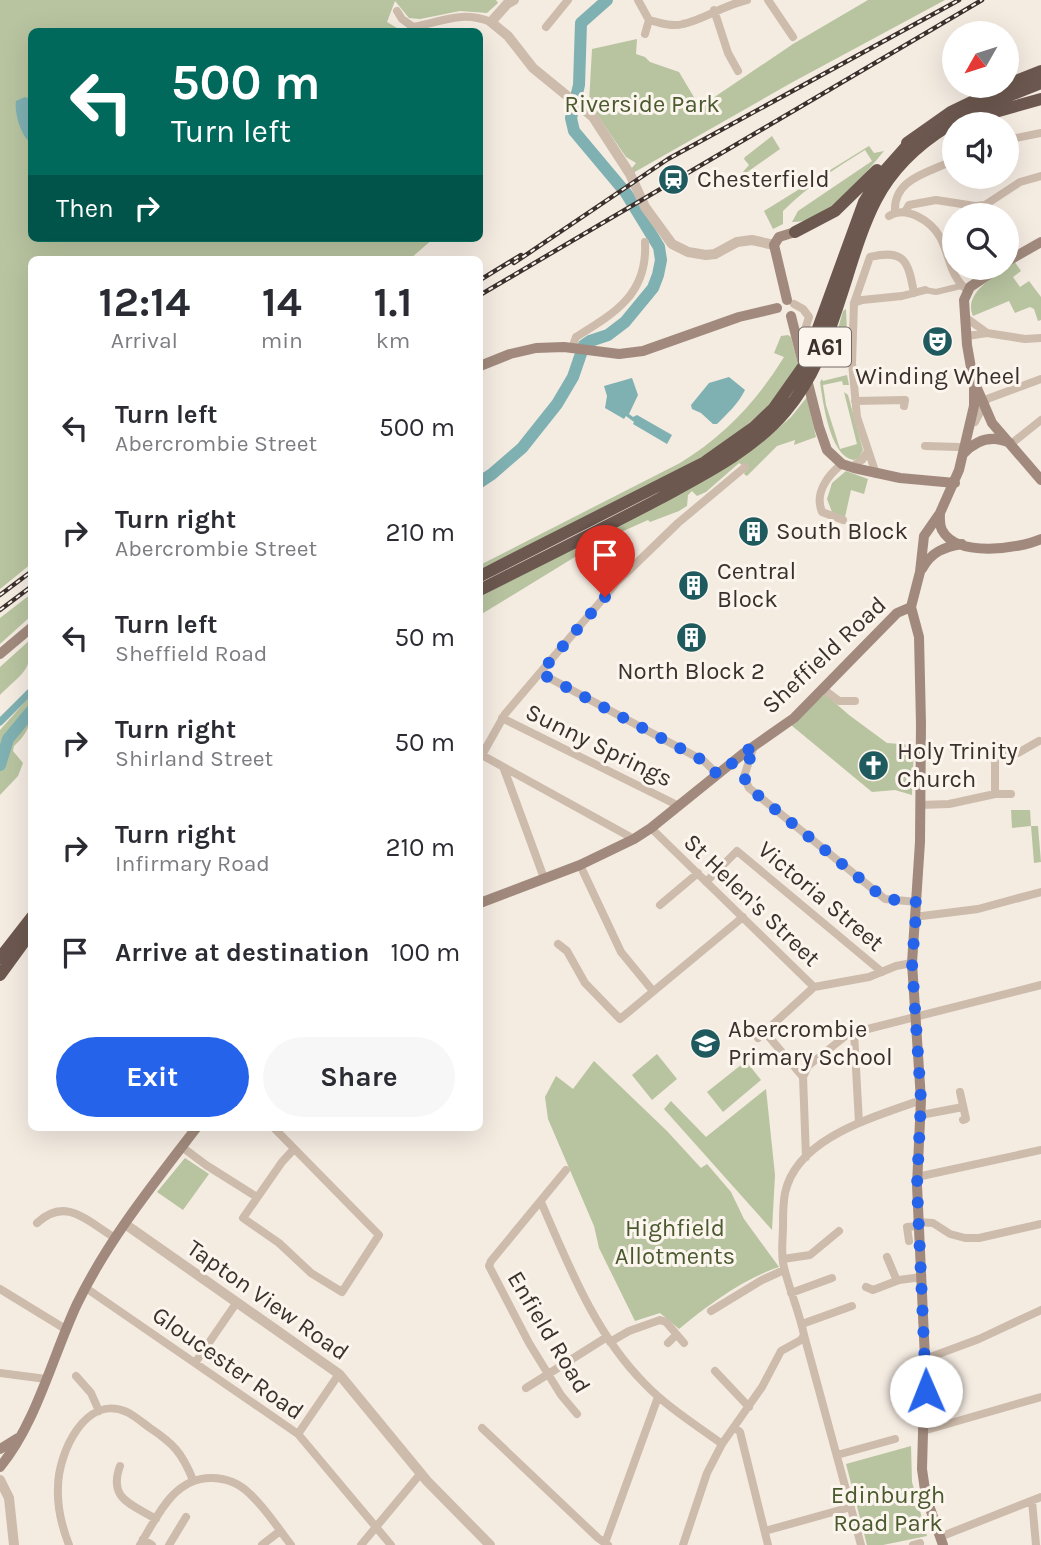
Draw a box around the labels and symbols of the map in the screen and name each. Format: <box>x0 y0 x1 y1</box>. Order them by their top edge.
north arrow <box>942 21 1018 98</box>
park label: Riverside Park <box>564 90 720 118</box>
station icon: Chesterfield <box>657 162 691 196</box>
place label: Chesterfield <box>697 165 830 193</box>
theatre icon: Winding Wheel <box>921 325 955 359</box>
road number: A61 <box>799 328 851 366</box>
place label: Winding Wheel <box>855 362 1021 390</box>
building icon: South Block <box>736 514 770 548</box>
place label: South Block <box>776 517 908 545</box>
pin <box>575 525 635 597</box>
place label: Central Block <box>717 557 796 613</box>
building icon: Central Block <box>677 568 711 602</box>
street label: Sheffield Road <box>756 590 892 720</box>
building icon: North Block 2 <box>674 620 708 654</box>
place label: North Block 2 <box>617 657 765 685</box>
street label: Sunny Springs <box>521 697 677 793</box>
place label: Holy Trinity Church <box>897 737 1018 793</box>
church icon: Holy Trinity Church <box>857 748 891 782</box>
street label: St Helen's Street <box>678 828 826 972</box>
street label: Victoria Street <box>752 835 890 957</box>
place label: Abercrombie Primary School <box>728 1015 893 1071</box>
school or university icon: Abercrombie Primary School <box>688 1026 722 1060</box>
park label: Highfield Allotments <box>615 1214 735 1270</box>
street label: Tapton View Road <box>182 1234 354 1366</box>
street label: Enfield Road <box>502 1266 596 1398</box>
street label: Gloucester Road <box>147 1300 309 1426</box>
position arrow <box>889 1354 963 1428</box>
park label: Edinburgh Road Park <box>831 1481 945 1537</box>

